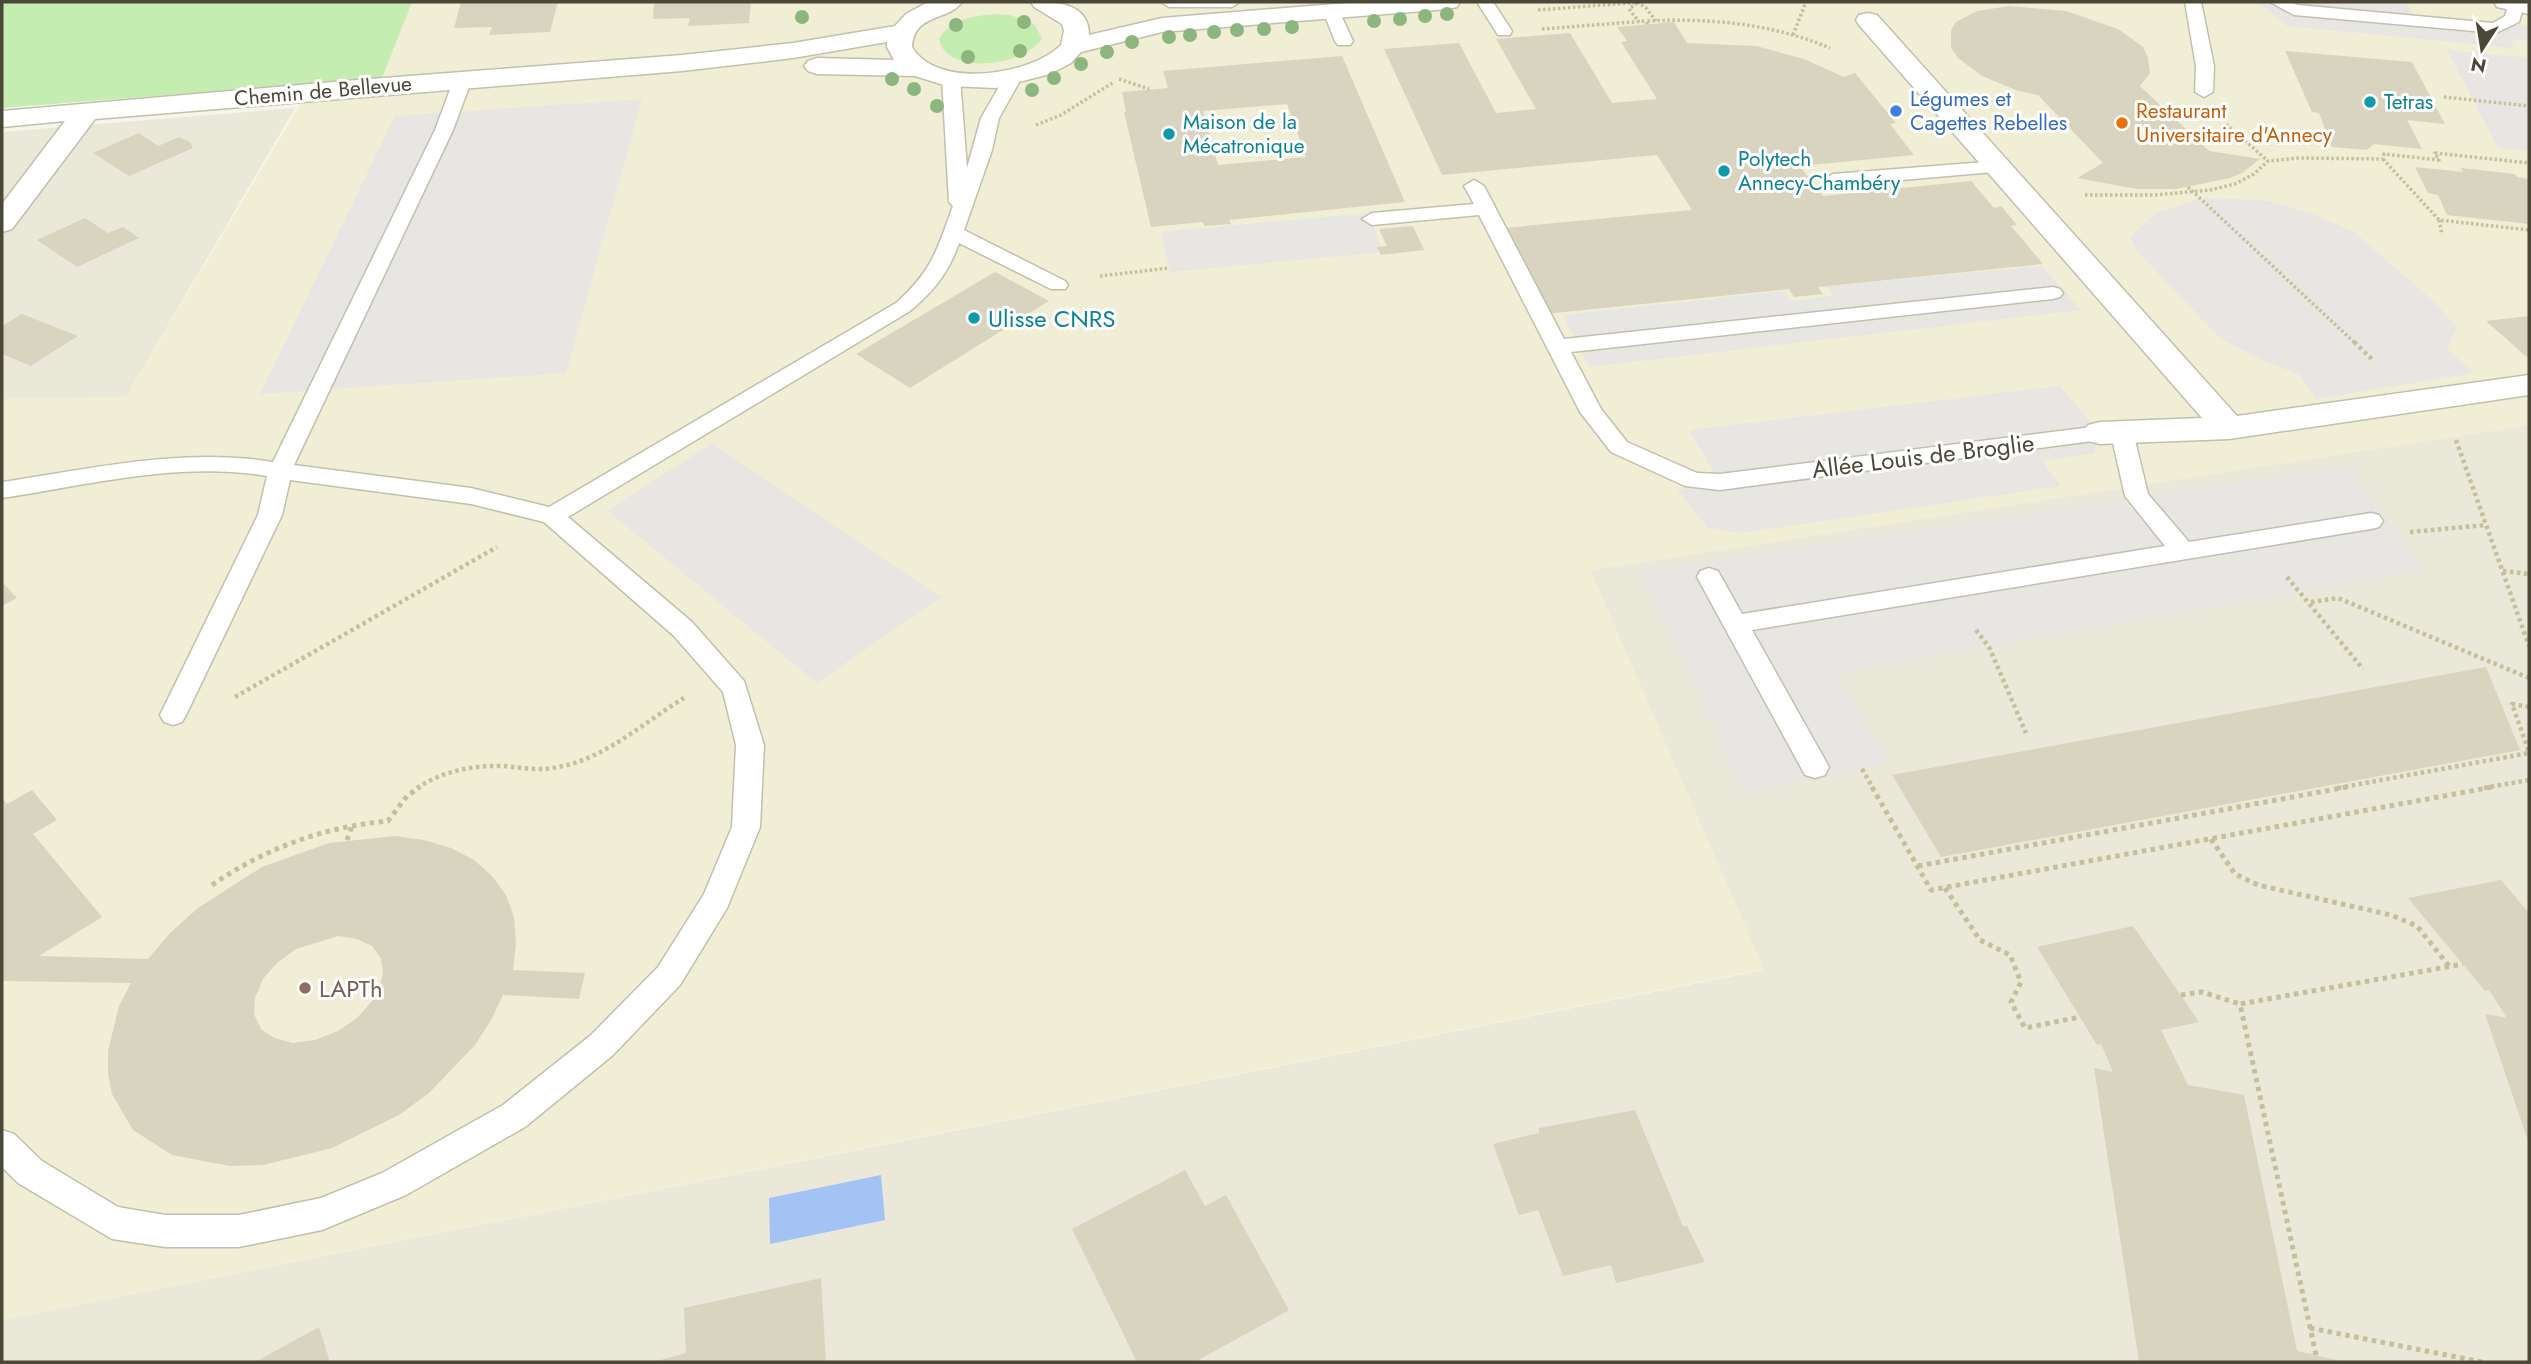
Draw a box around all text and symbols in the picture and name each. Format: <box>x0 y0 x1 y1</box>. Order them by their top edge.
north arrow <box>2447 14 2517 84</box>
text: N <box>2468 50 2489 80</box>
street label: Chemin de Bellevue <box>233 68 413 114</box>
place label: Légumes et Cagettes Rebelles <box>1910 84 2067 138</box>
place label: Tetras <box>2384 87 2433 117</box>
marker: Tetras <box>2362 94 2378 110</box>
place label: Restaurant Universitaire d'Annecy <box>2136 96 2333 150</box>
marker: Légumes et Cagettes Rebelles <box>1888 103 1904 119</box>
place label: Maison de la Mécatronique <box>1183 107 1305 161</box>
marker: Restaurant Universitaire d'Annecy <box>2114 115 2130 131</box>
marker: Maison de la Mécatronique <box>1161 126 1177 142</box>
place label: Polytech Annecy-Chambéry <box>1738 144 1901 198</box>
marker: Polytech Annecy-Chambéry <box>1716 163 1732 179</box>
place label: Ulisse CNRS <box>988 301 1115 336</box>
marker: Ulisse CNRS <box>966 310 982 326</box>
street label: Allée Louis de Broglie <box>1810 425 2036 487</box>
place label: LAPTh <box>319 971 383 1006</box>
marker: LAPTh <box>297 980 313 996</box>

